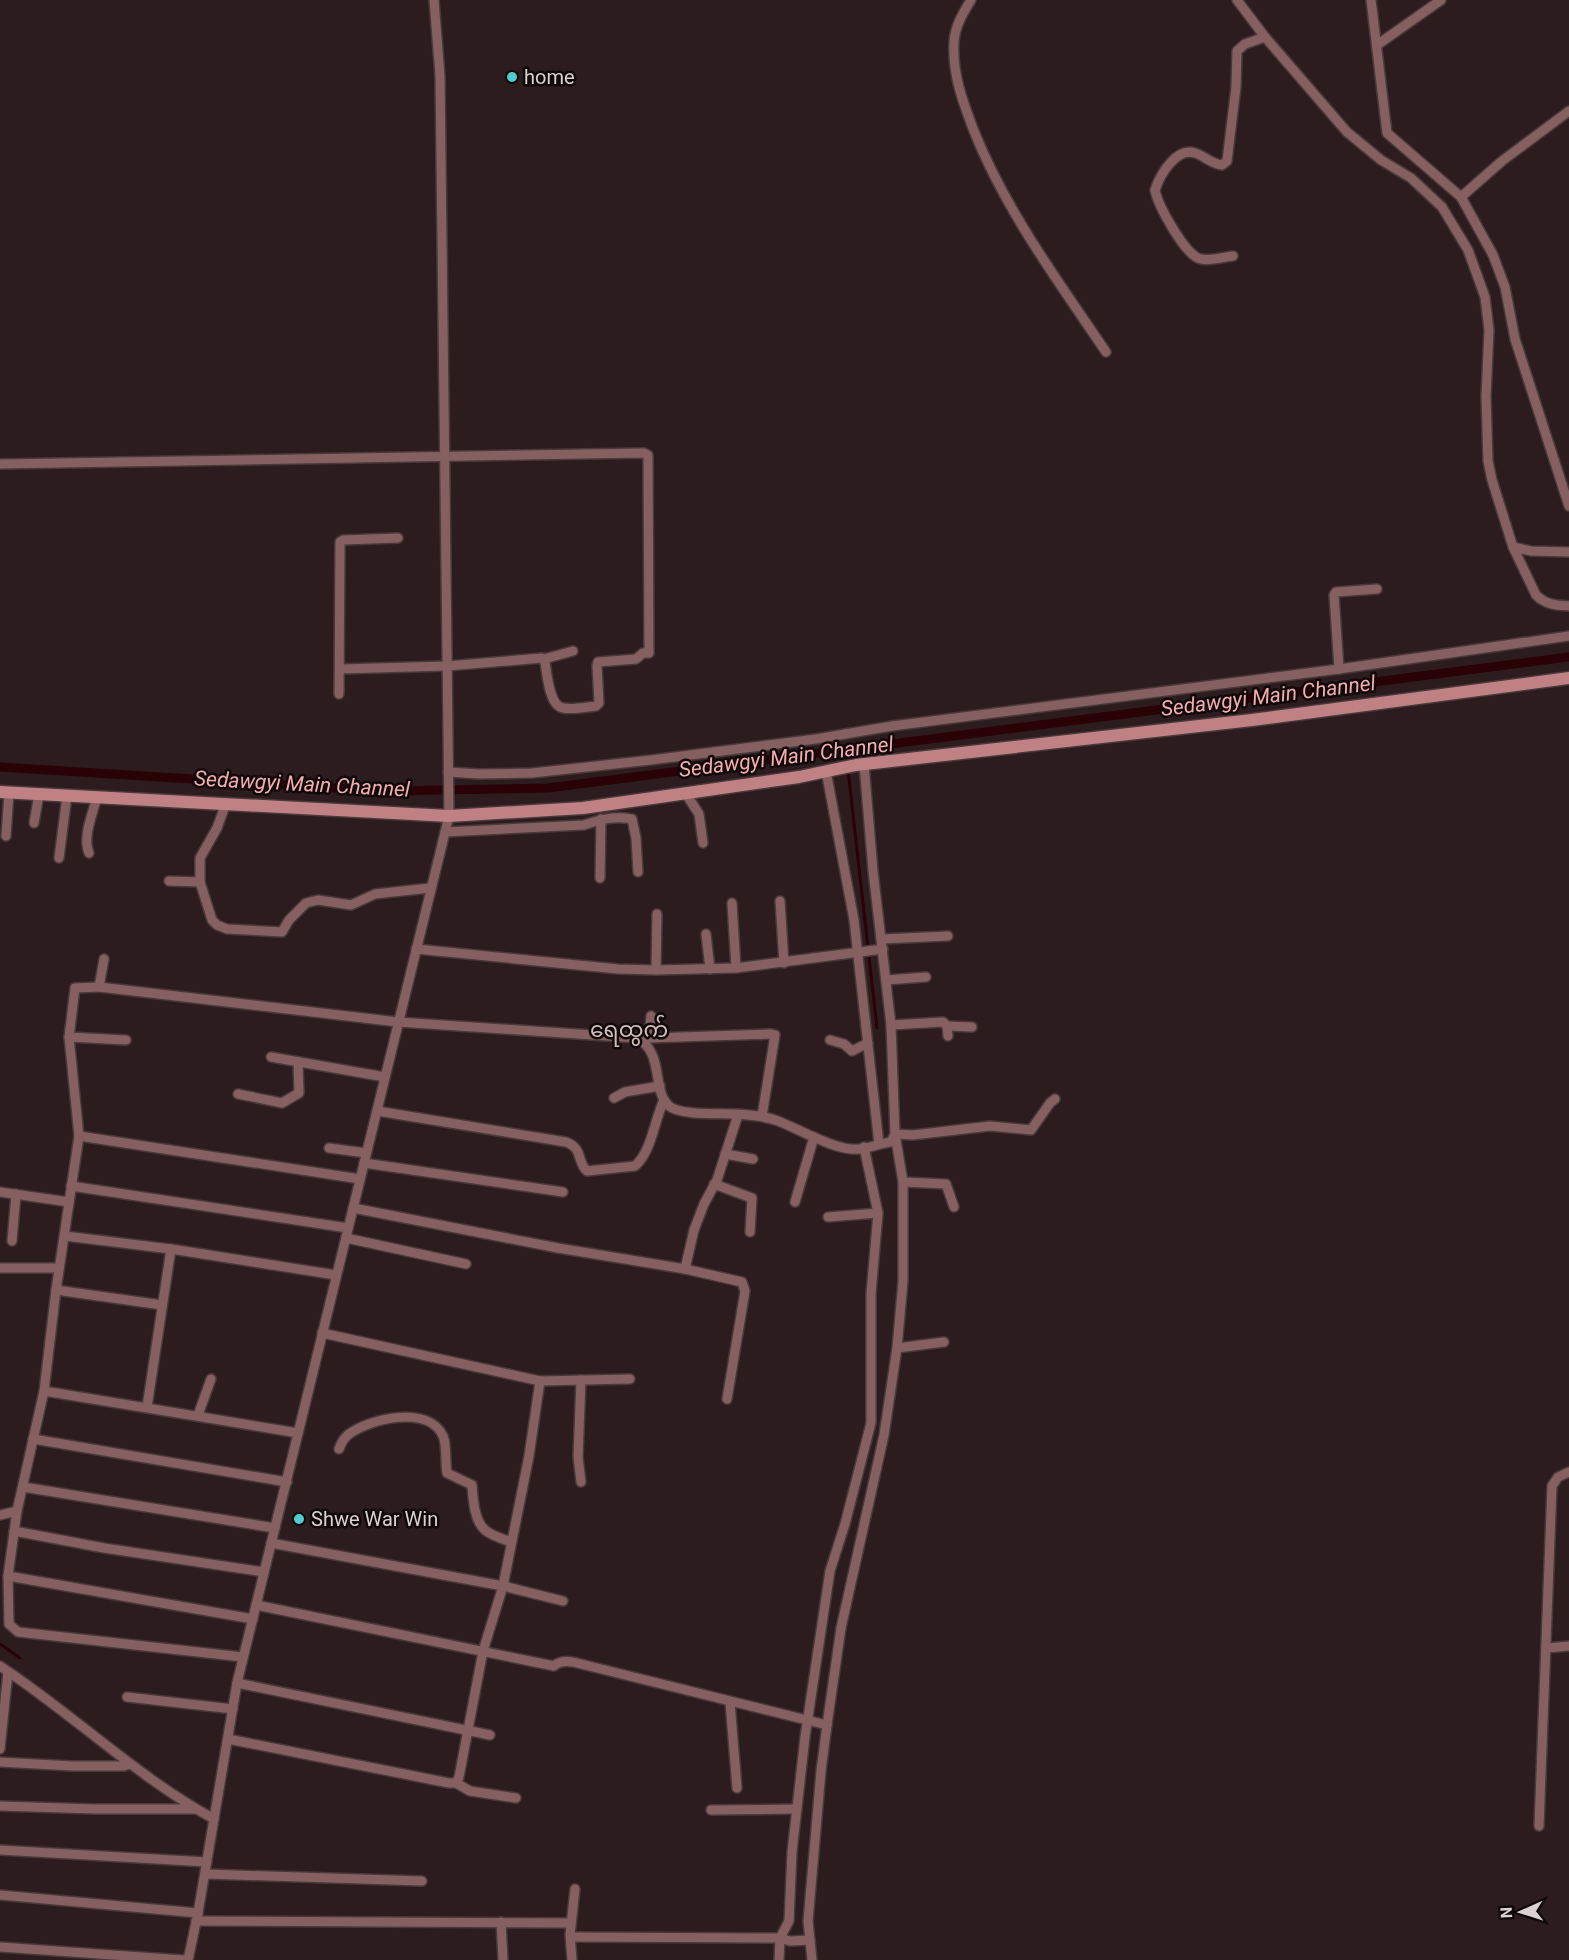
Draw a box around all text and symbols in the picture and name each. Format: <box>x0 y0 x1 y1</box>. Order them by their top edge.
place label: home <box>524 65 575 89</box>
marker: home <box>505 70 519 84</box>
water label: Sedawgyi Main Channel <box>1159 671 1378 721</box>
water label: Sedawgyi Main Channel <box>677 732 896 782</box>
water label: Sedawgyi Main Channel <box>194 766 412 802</box>
district label: ရေထွက် <box>590 1014 668 1047</box>
place label: Shwe War Win <box>311 1507 438 1531</box>
marker: Shwe War Win <box>292 1512 306 1526</box>
north arrow <box>1491 1882 1551 1942</box>
text: N <box>1497 1907 1516 1919</box>

